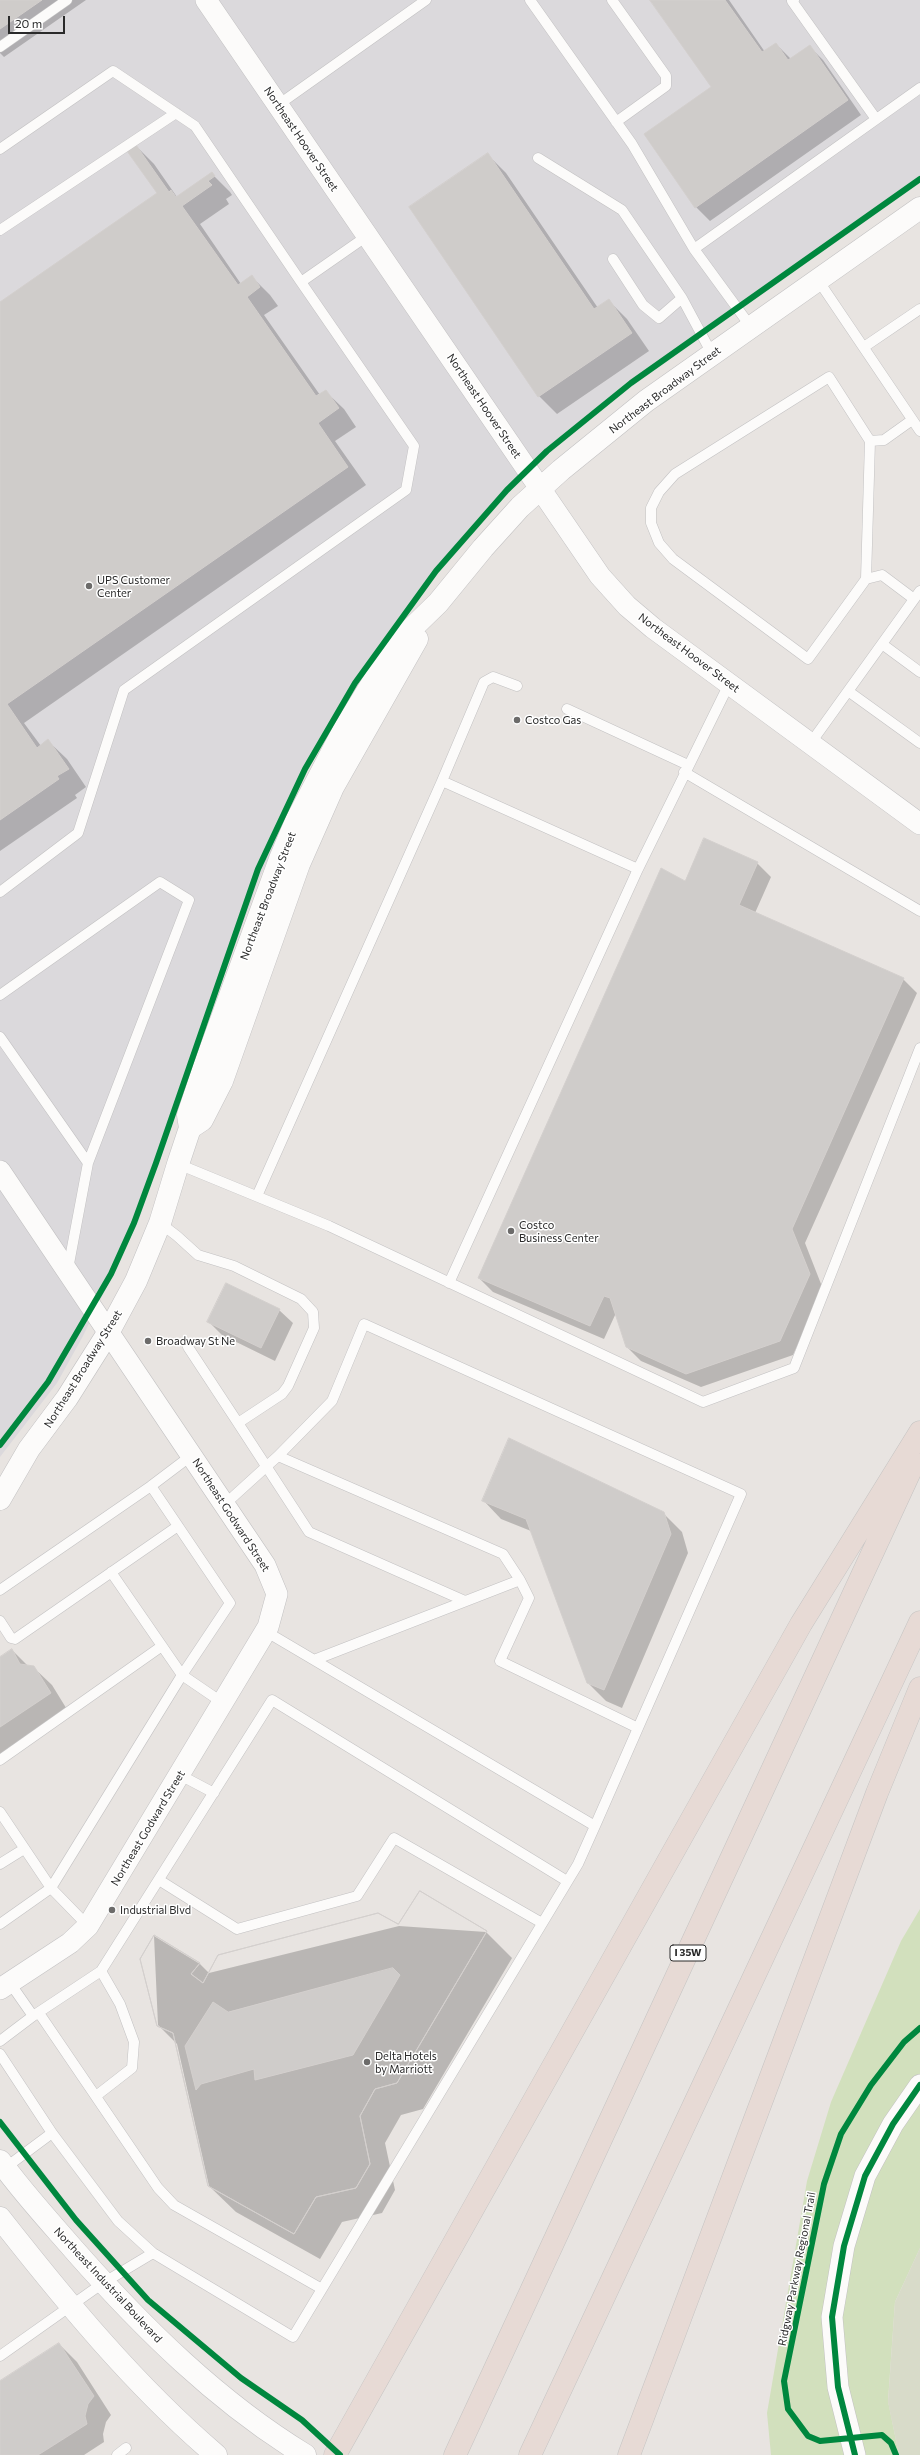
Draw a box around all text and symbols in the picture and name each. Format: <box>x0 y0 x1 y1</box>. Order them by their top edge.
scale bar <box>10 8 67 34</box>
text: 20 m <box>15 16 42 30</box>
street label: Northeast Hoover Street <box>261 84 341 194</box>
street label: Northeast Broadway Street <box>607 344 723 436</box>
street label: Northeast Hoover Street <box>444 351 524 461</box>
place label: UPS Customer Center <box>97 573 170 599</box>
marker: UPS Customer Center <box>84 581 94 591</box>
street label: Northeast Hoover Street <box>636 611 742 695</box>
place label: Costco Gas <box>525 713 581 727</box>
marker: Costco Gas <box>512 715 522 725</box>
street label: Northeast Broadway Street <box>237 830 299 962</box>
place label: Costco Business Center <box>519 1218 599 1244</box>
marker: Costco Business Center <box>506 1226 516 1236</box>
street label: Northeast Broadway Street <box>41 1308 125 1430</box>
place label: Broadway St Ne <box>156 1334 235 1348</box>
marker: Broadway St Ne <box>143 1336 153 1346</box>
street label: Northeast Godward Street <box>189 1456 273 1574</box>
street label: Northeast Godward Street <box>108 1768 188 1888</box>
place label: Industrial Blvd <box>120 1903 191 1917</box>
marker: Industrial Blvd <box>107 1905 117 1915</box>
road number: I 35W <box>670 1945 706 1961</box>
place label: Delta Hotels by Marriott <box>375 2049 437 2075</box>
marker: Delta Hotels by Marriott <box>362 2057 372 2067</box>
street label: Ridgway Parkway Regional Trail <box>776 2191 818 2347</box>
street label: Northeast Industrial Boulevard <box>51 2225 165 2345</box>

